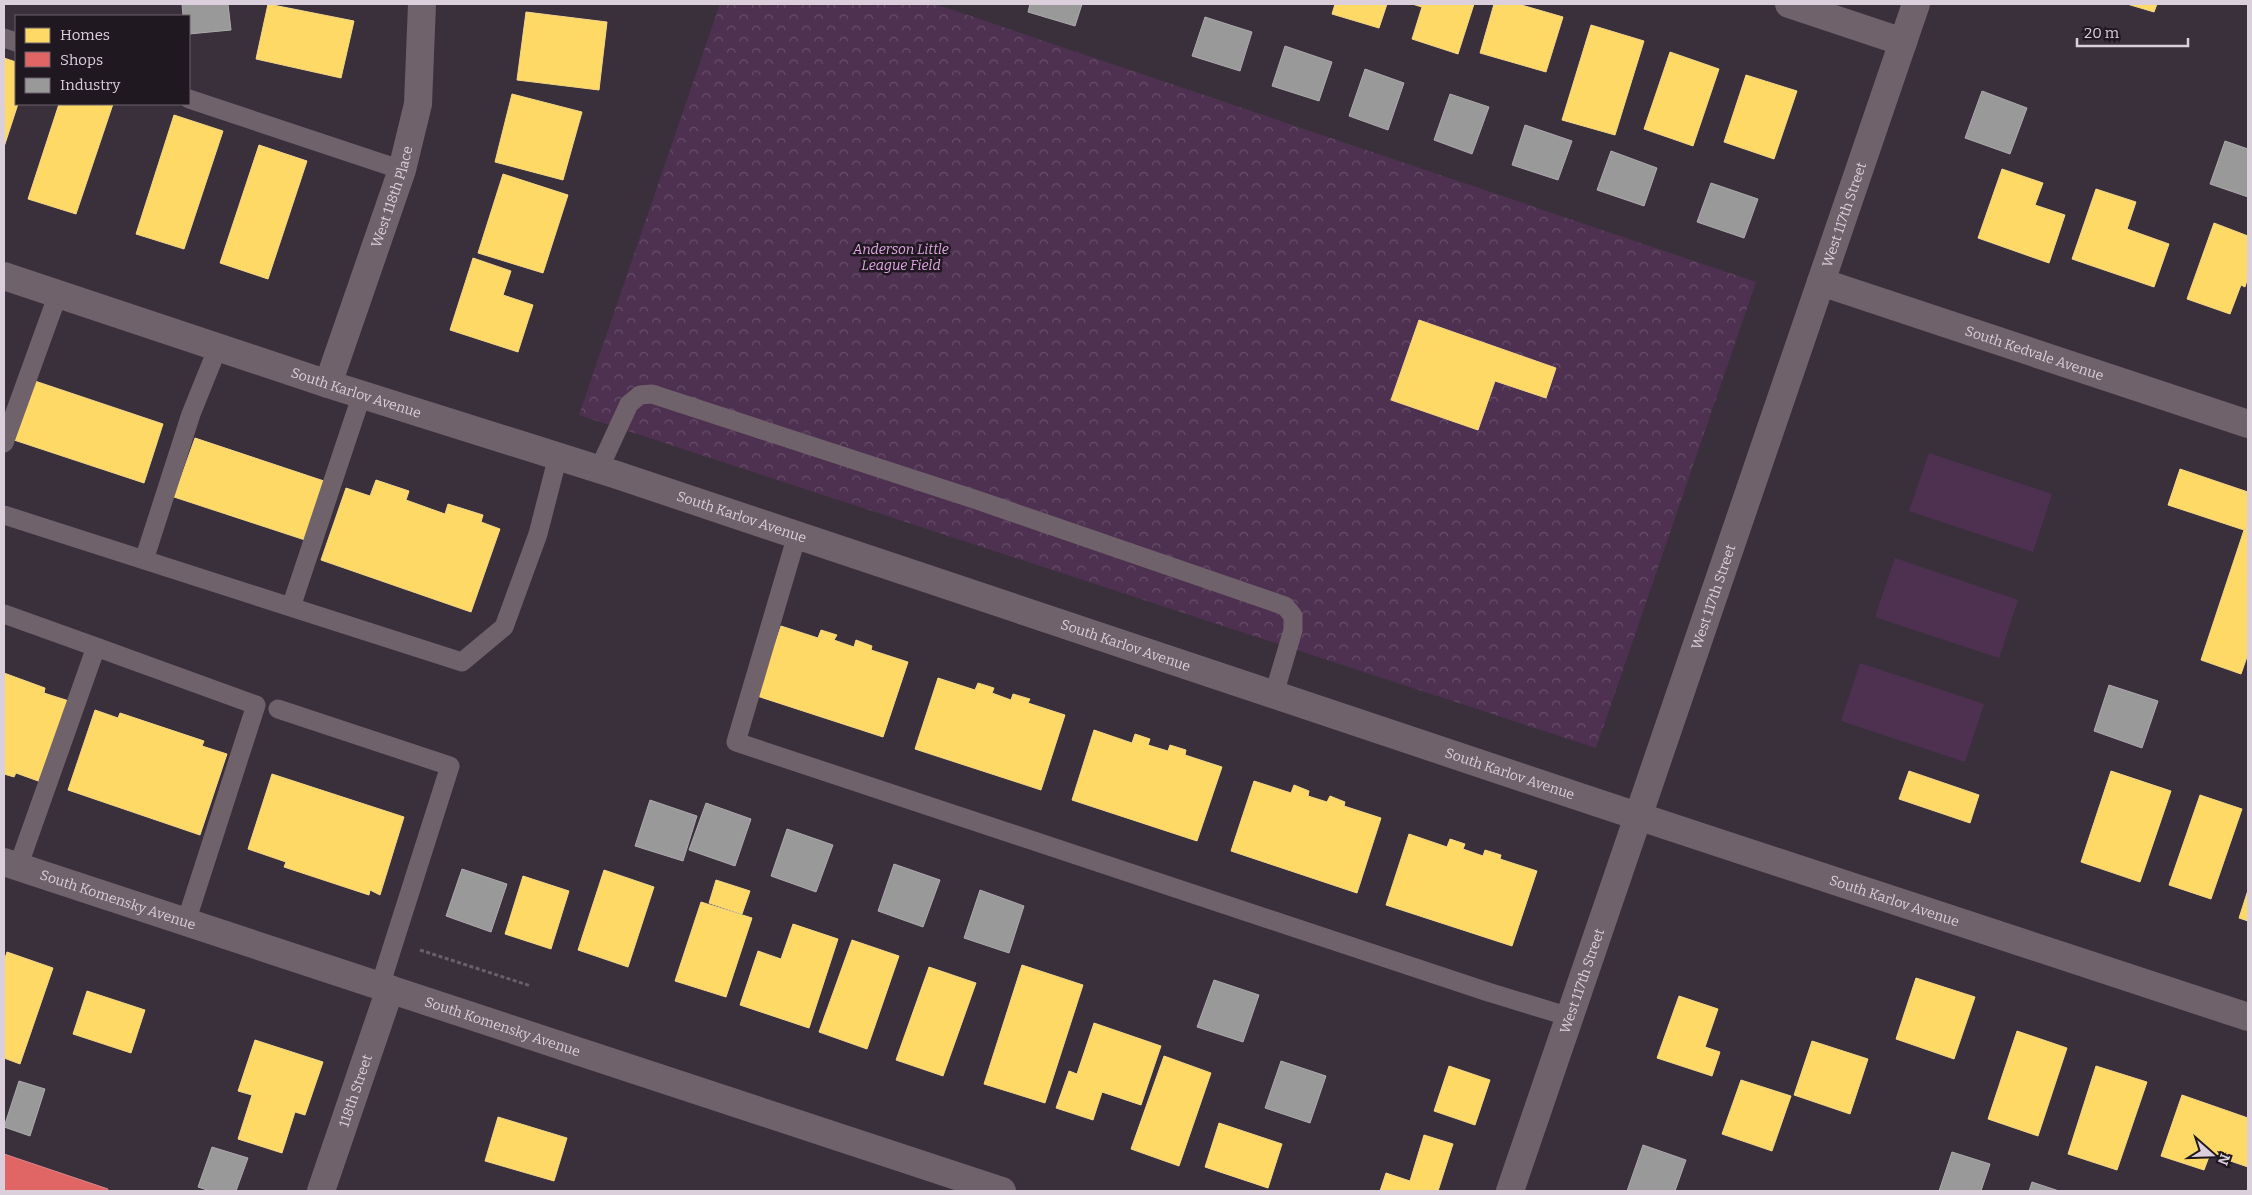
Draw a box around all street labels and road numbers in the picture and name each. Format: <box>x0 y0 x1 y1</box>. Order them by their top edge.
street label: West 118th Place <box>368 144 417 250</box>
street label: West 117th Street <box>1819 160 1870 269</box>
street label: South Kedvale Avenue <box>1963 323 2106 384</box>
street label: South Karlov Avenue <box>289 364 423 422</box>
street label: South Karlov Avenue <box>674 488 809 547</box>
street label: West 117th Street <box>1688 542 1740 652</box>
street label: South Karlov Avenue <box>1059 616 1193 675</box>
street label: South Karlov Avenue <box>1443 744 1577 804</box>
street label: South Komensky Avenue <box>38 866 198 934</box>
street label: South Karlov Avenue <box>1827 872 1961 930</box>
street label: West 117th Street <box>1556 926 1608 1036</box>
street label: South Komensky Avenue <box>422 993 582 1060</box>
street label: 118th Street <box>335 1052 376 1129</box>

